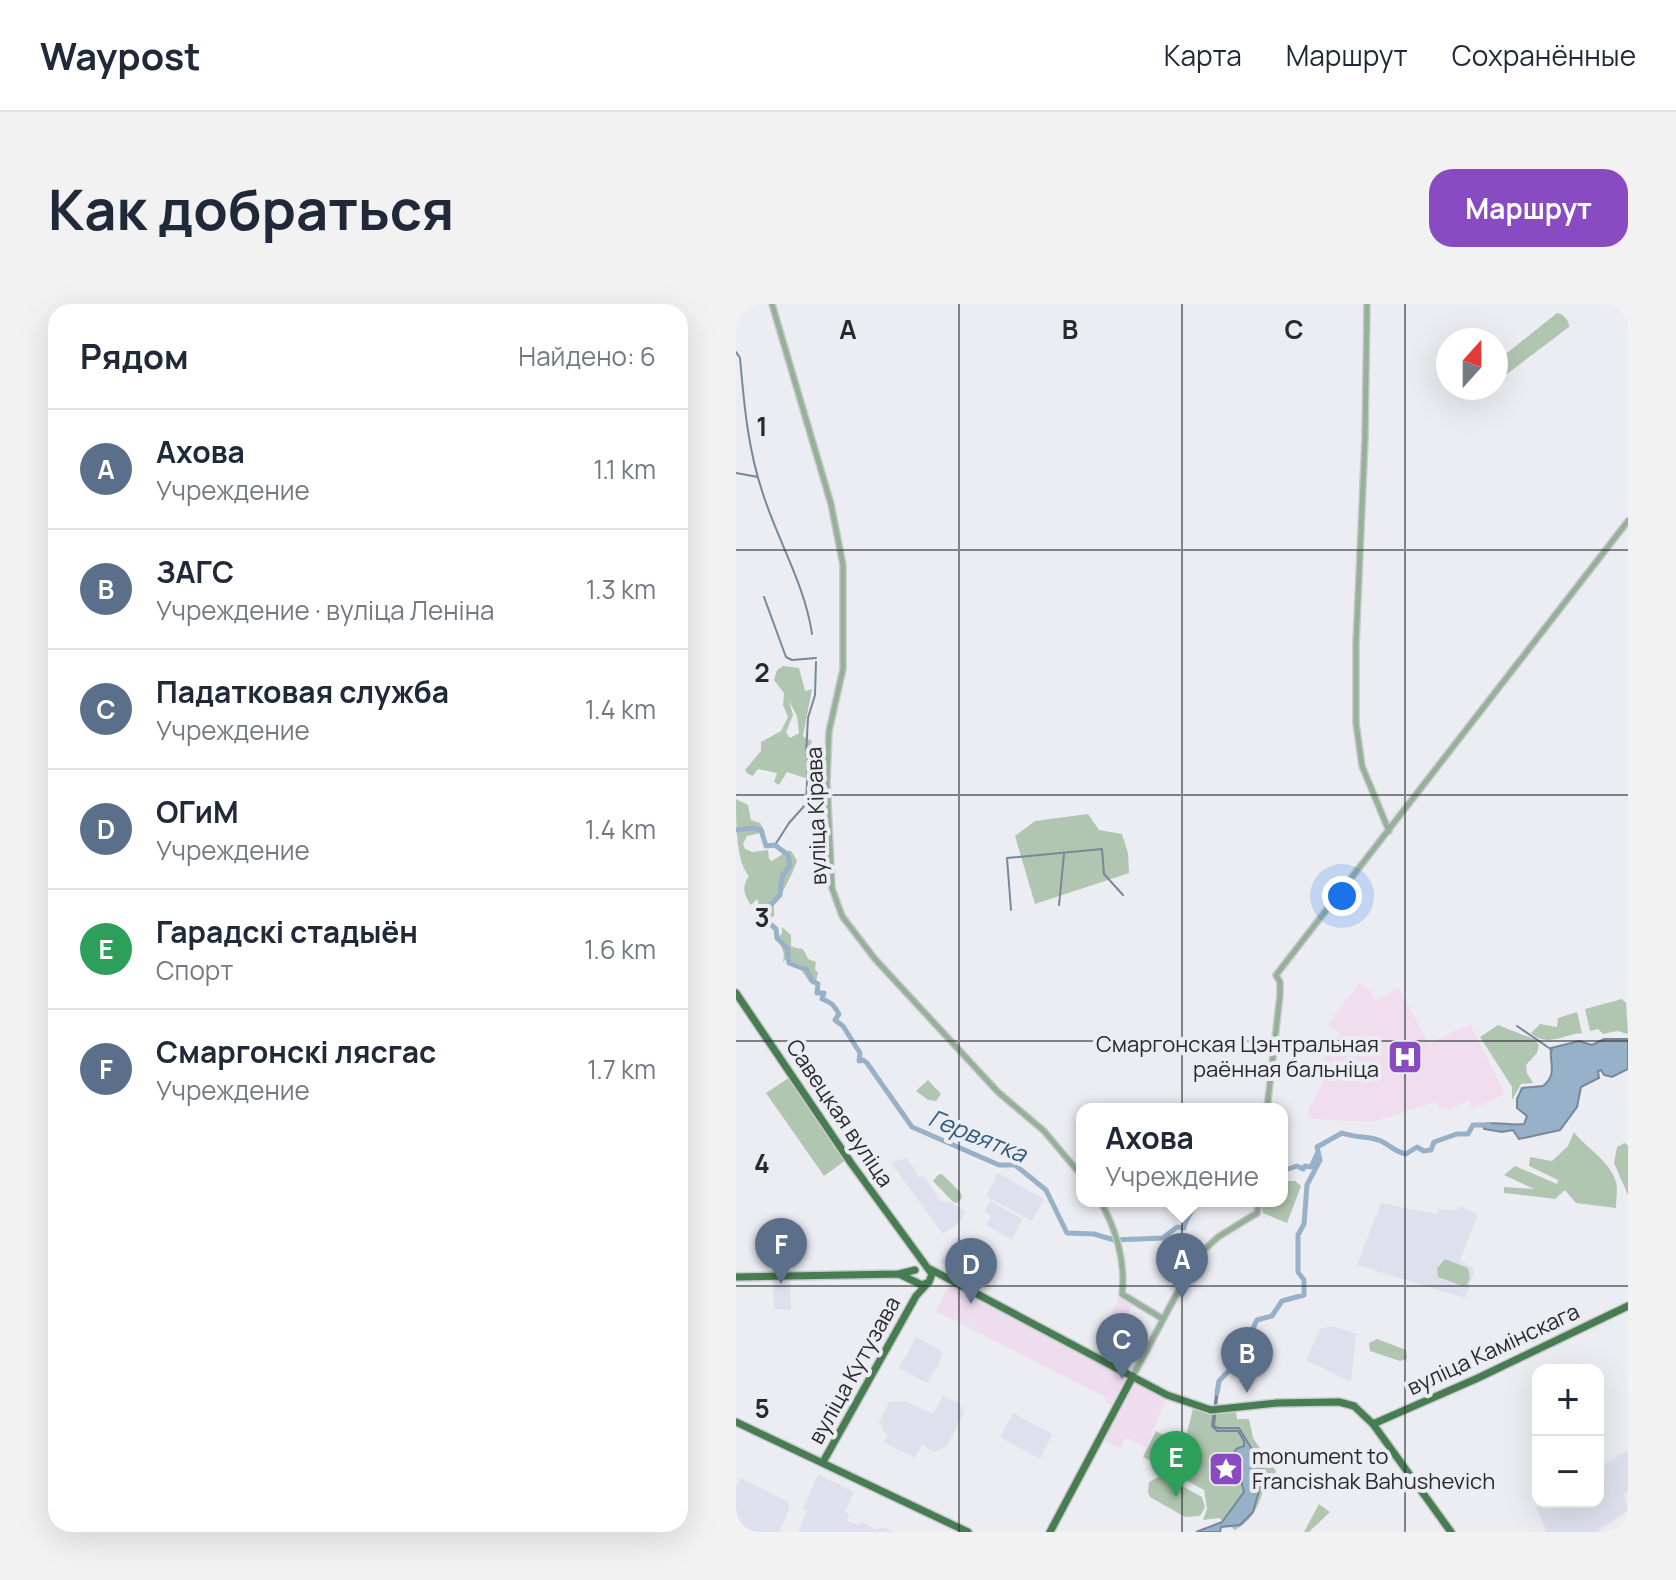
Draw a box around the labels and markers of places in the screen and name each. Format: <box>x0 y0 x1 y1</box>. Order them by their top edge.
place label: Смаргонская Цэнтральная раённая бальніца <box>1096 1029 1379 1084</box>
hospital icon: Смаргонская Цэнтральная раённая бальніца <box>1386 1038 1424 1076</box>
pin: F <box>755 1218 807 1284</box>
pin: A <box>1156 1233 1208 1299</box>
pin: D <box>945 1238 997 1304</box>
pin: C <box>1096 1313 1148 1379</box>
pin: B <box>1221 1327 1273 1393</box>
pin: E <box>1150 1431 1202 1497</box>
place label: monument to Francishak Bahushevich <box>1252 1441 1495 1496</box>
place icon: monument to Francishak Bahushevich <box>1207 1450 1245 1488</box>

